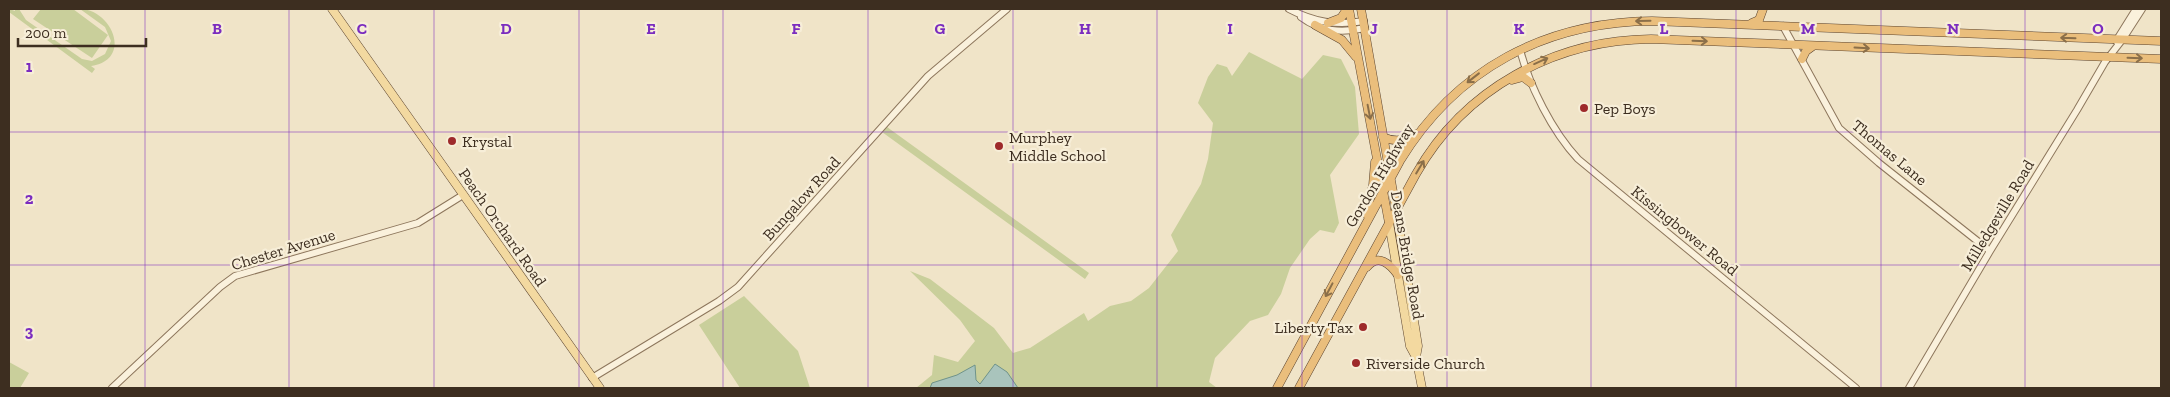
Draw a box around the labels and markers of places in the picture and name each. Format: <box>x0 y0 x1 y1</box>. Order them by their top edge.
place label: Pep Boys <box>1594 99 1655 118</box>
marker: Pep Boys <box>1578 102 1590 114</box>
place label: Murphey Middle School <box>1009 128 1106 165</box>
place label: Krystal <box>462 132 512 151</box>
marker: Krystal <box>446 135 458 147</box>
marker: Murphey Middle School <box>993 140 1005 152</box>
place label: Liberty Tax <box>1275 318 1353 337</box>
marker: Liberty Tax <box>1357 321 1369 333</box>
place label: Riverside Church <box>1366 354 1485 373</box>
marker: Riverside Church <box>1350 357 1362 369</box>

